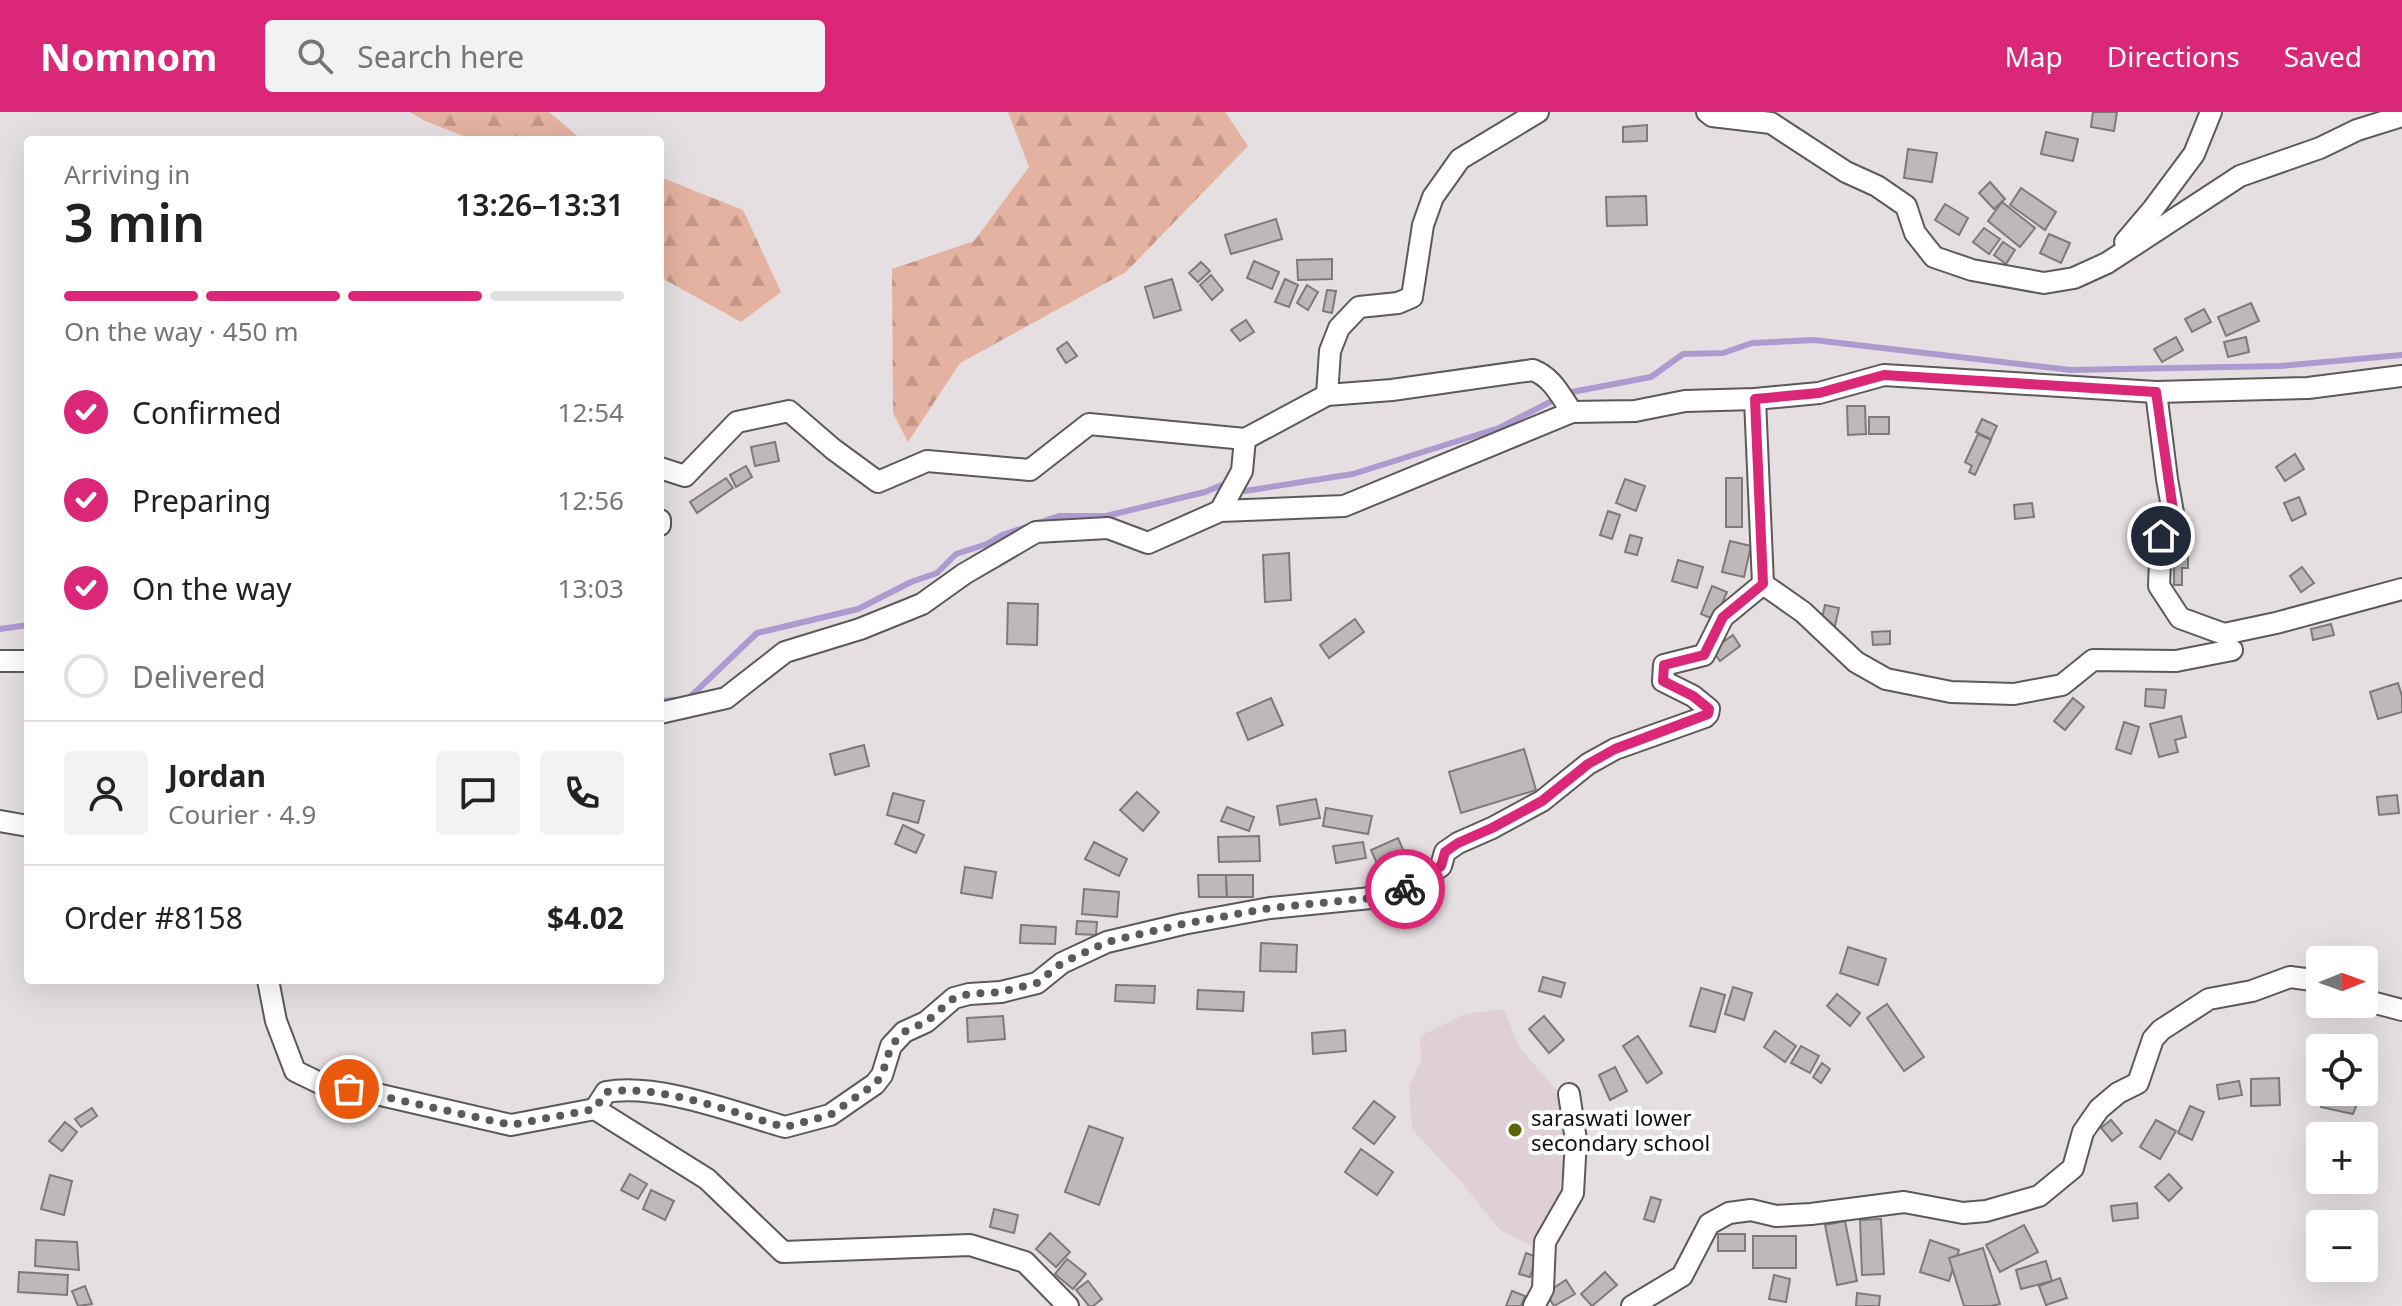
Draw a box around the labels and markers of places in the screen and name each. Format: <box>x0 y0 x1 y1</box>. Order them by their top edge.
pin <box>2127 502 2195 570</box>
pin <box>315 1055 383 1123</box>
place label: saraswati lower secondary school <box>1531 1102 1710 1157</box>
marker: saraswati lower secondary school <box>1506 1121 1524 1139</box>

